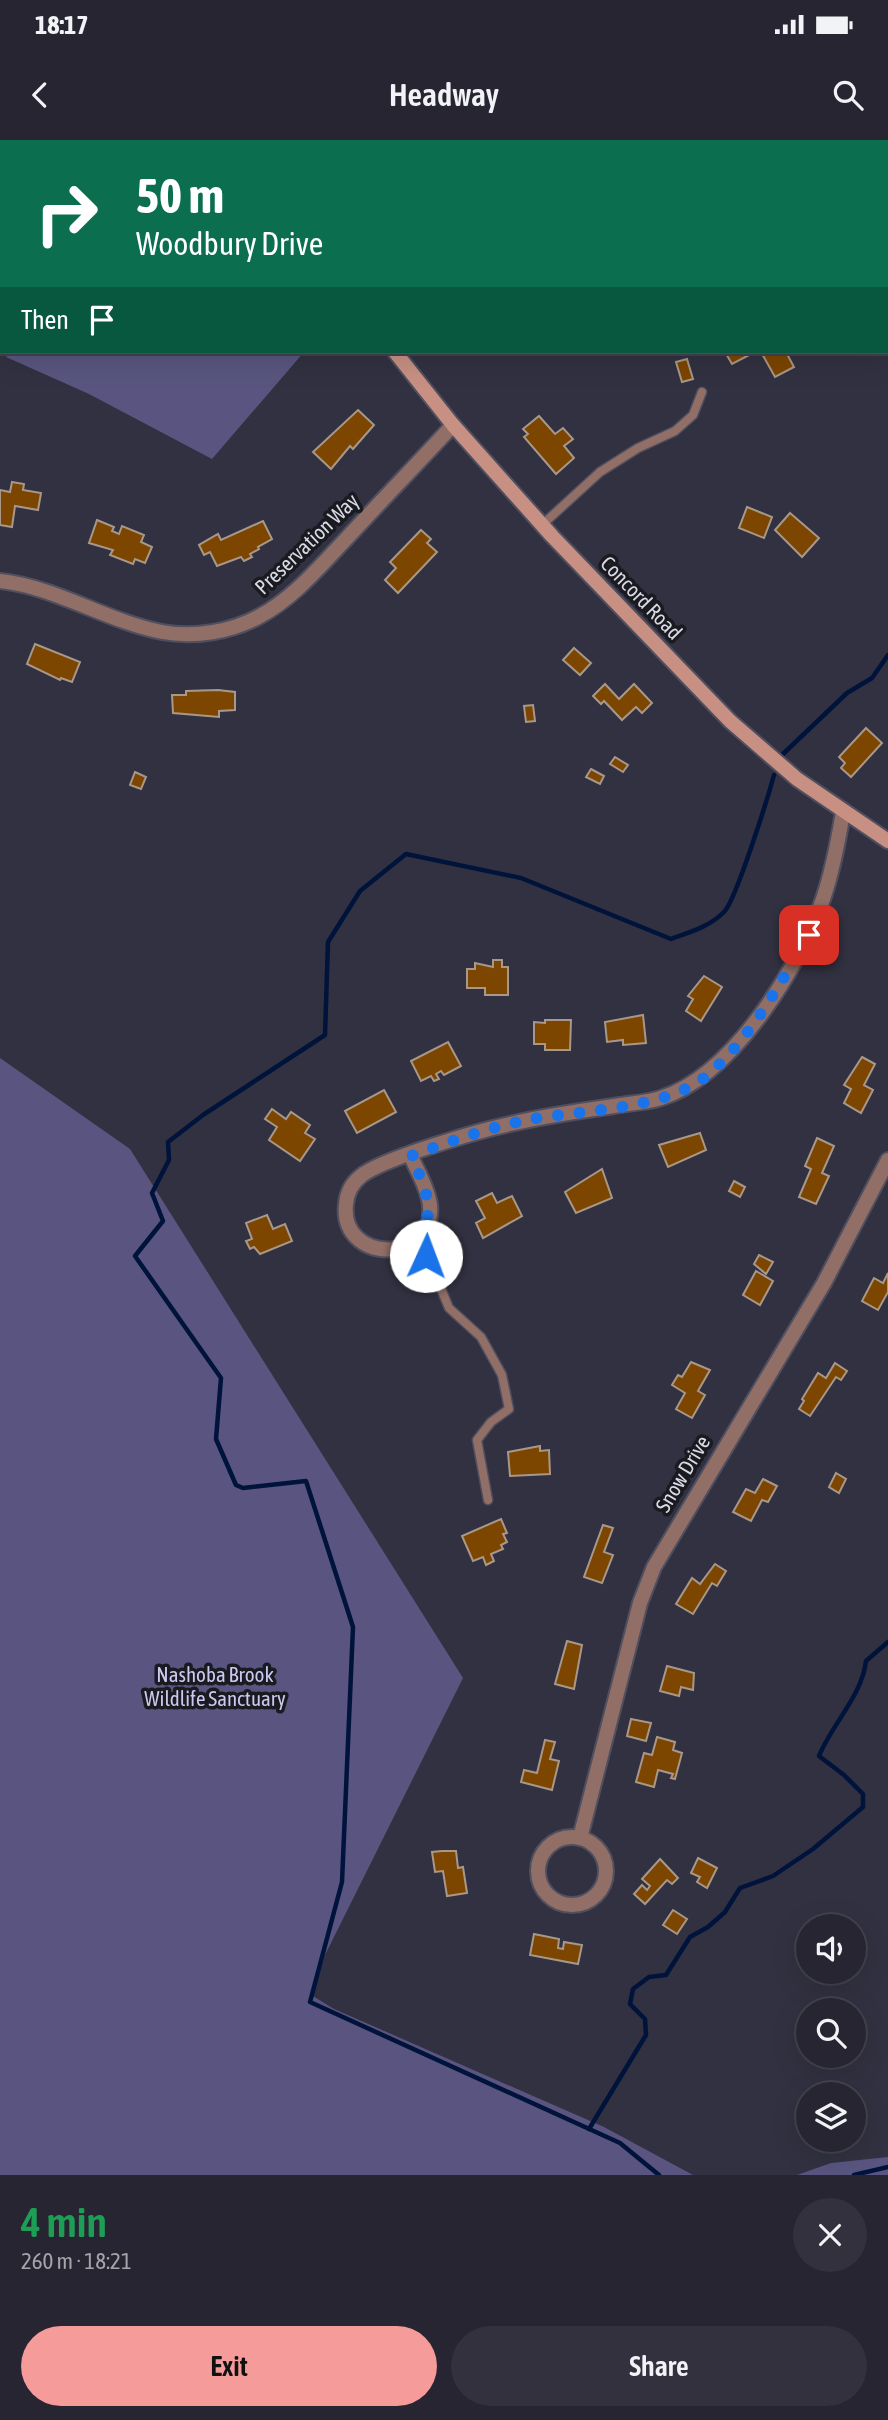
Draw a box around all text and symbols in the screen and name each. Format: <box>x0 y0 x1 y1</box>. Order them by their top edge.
text: 18:17 <box>35 10 89 40</box>
icon: back <box>21 76 59 114</box>
text: Headway <box>389 76 499 113</box>
icon: search <box>829 76 867 114</box>
text: 50 m <box>136 167 224 223</box>
icon: right <box>21 168 112 259</box>
text: Woodbury Drive <box>136 225 323 262</box>
icon: arrive <box>83 301 121 339</box>
text: Then <box>21 305 69 335</box>
street label: Preservation Way <box>250 488 363 599</box>
street label: Concord Road <box>596 551 687 644</box>
pin <box>779 905 839 965</box>
icon: arrive <box>790 916 828 954</box>
position arrow <box>389 1219 463 1293</box>
street label: Snow Drive <box>650 1431 714 1516</box>
park label: Nashoba Brook Wildlife Sanctuary <box>144 1662 286 1710</box>
map controls <box>796 1914 866 2152</box>
button: sound <box>796 1914 866 1984</box>
button: search <box>796 1998 866 2068</box>
button: layers <box>796 2082 866 2152</box>
text: 4 min <box>21 2198 107 2246</box>
button: close <box>793 2198 867 2272</box>
text: 260 m · 18:21 <box>21 2248 132 2274</box>
button: Exit <box>21 2326 437 2406</box>
button: Share <box>451 2326 867 2406</box>

